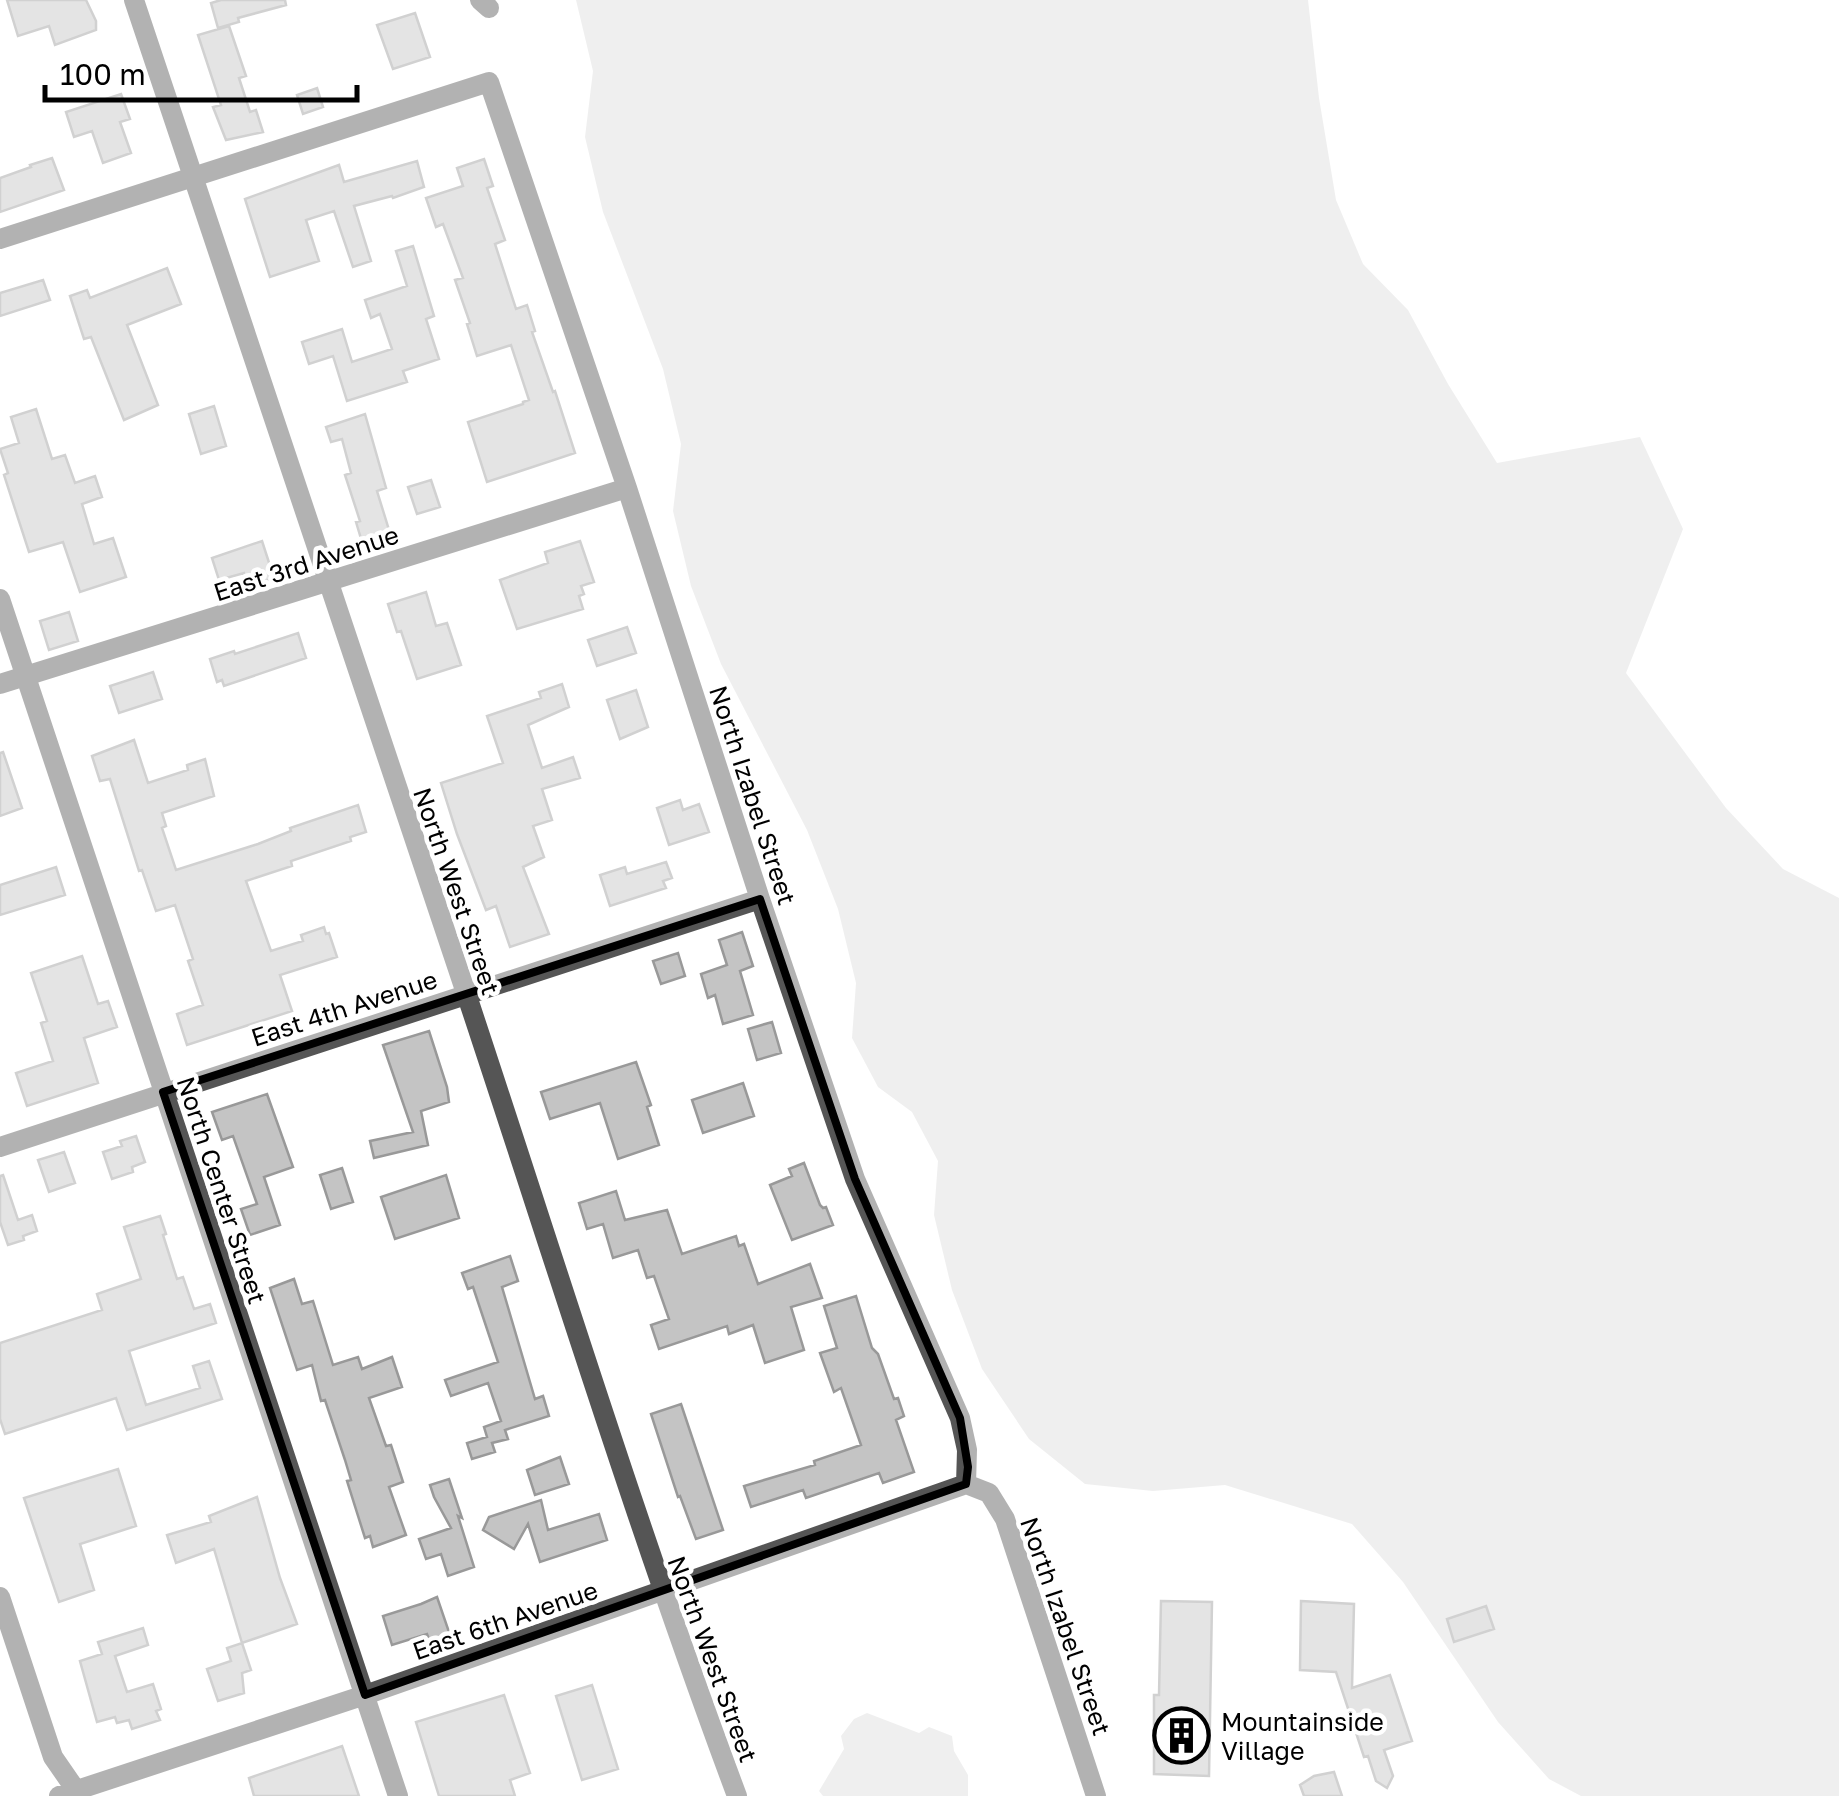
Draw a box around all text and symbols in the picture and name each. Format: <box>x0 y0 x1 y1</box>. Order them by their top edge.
scale bar <box>45 40 358 102</box>
text: 100 m <box>60 56 146 92</box>
street label: East 3rd Avenue <box>210 518 402 608</box>
street label: North Izabel Street <box>703 681 803 909</box>
street label: North West Street <box>407 783 507 999</box>
street label: East 4th Avenue <box>247 963 441 1053</box>
street label: North Center Street <box>171 1073 273 1307</box>
street label: North Izabel Street <box>1014 1513 1118 1739</box>
street label: North West Street <box>661 1552 765 1766</box>
street label: East 6th Avenue <box>408 1574 602 1666</box>
building icon: Mountainside Village <box>1152 1705 1212 1765</box>
place label: Mountainside Village <box>1221 1706 1384 1766</box>

